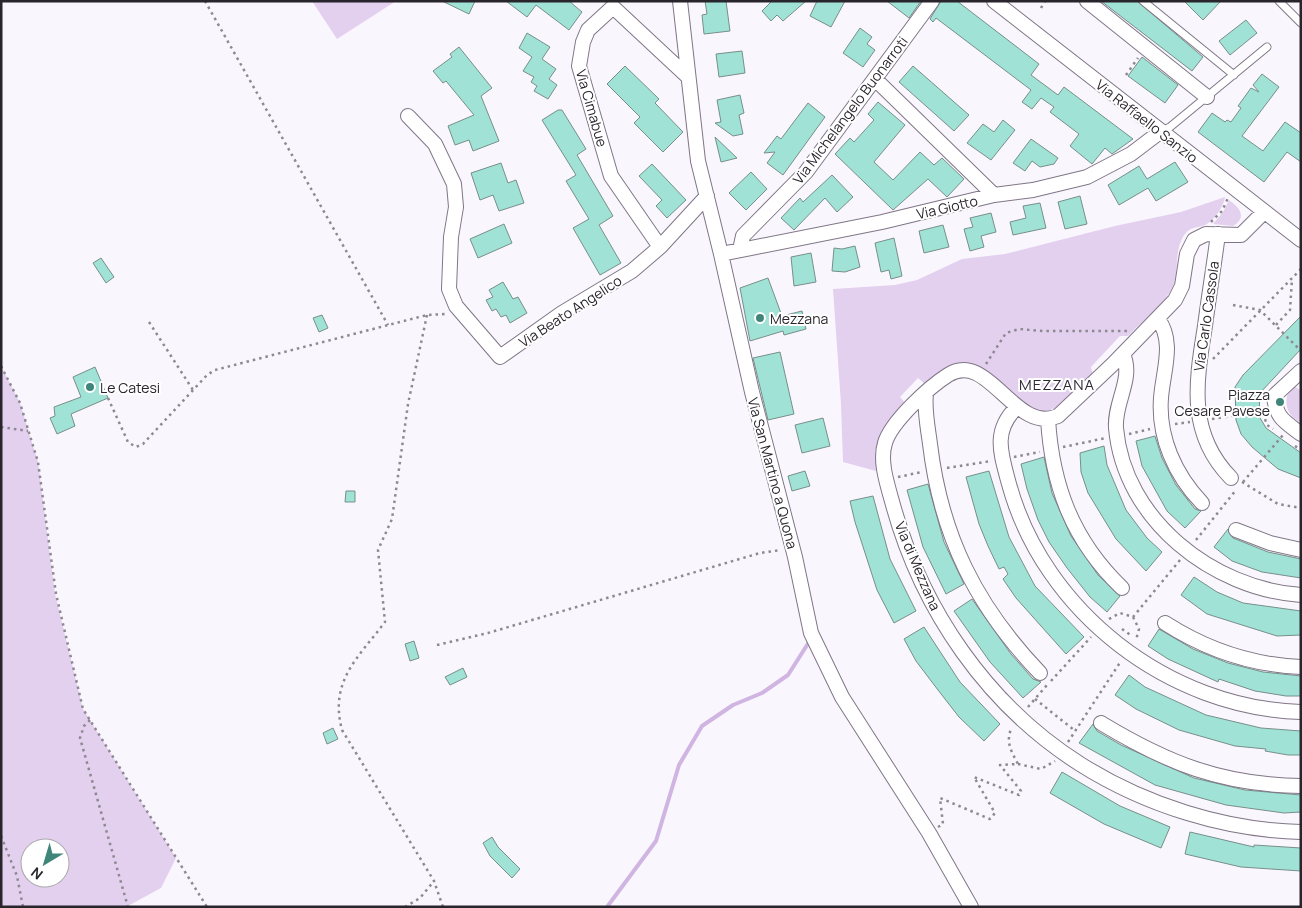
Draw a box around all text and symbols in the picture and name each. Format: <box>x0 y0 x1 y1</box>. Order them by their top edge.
street label: Via Michelangelo Buonarroti <box>788 32 912 188</box>
street label: Via Cimabue <box>572 67 612 149</box>
street label: Via Raffaello Sanzio <box>1092 75 1202 167</box>
street label: Via Giotto <box>915 191 979 223</box>
street label: Via Carlo Cassola <box>1189 260 1223 372</box>
street label: Via Beato Angelico <box>515 271 625 351</box>
place label: Mezzana <box>770 309 828 328</box>
marker: Mezzana <box>754 312 766 324</box>
district label: MEZZANA <box>1019 374 1095 395</box>
place label: Le Catesi <box>100 378 160 397</box>
marker: Le Catesi <box>84 381 96 393</box>
place label: Piazza Cesare Pavese <box>1175 385 1270 420</box>
street label: Via San Martino a Quona <box>744 395 802 551</box>
marker: Piazza Cesare Pavese <box>1274 396 1286 408</box>
street label: Via di Mezzana <box>891 519 945 613</box>
north arrow <box>20 838 70 888</box>
text: N <box>27 863 47 884</box>

